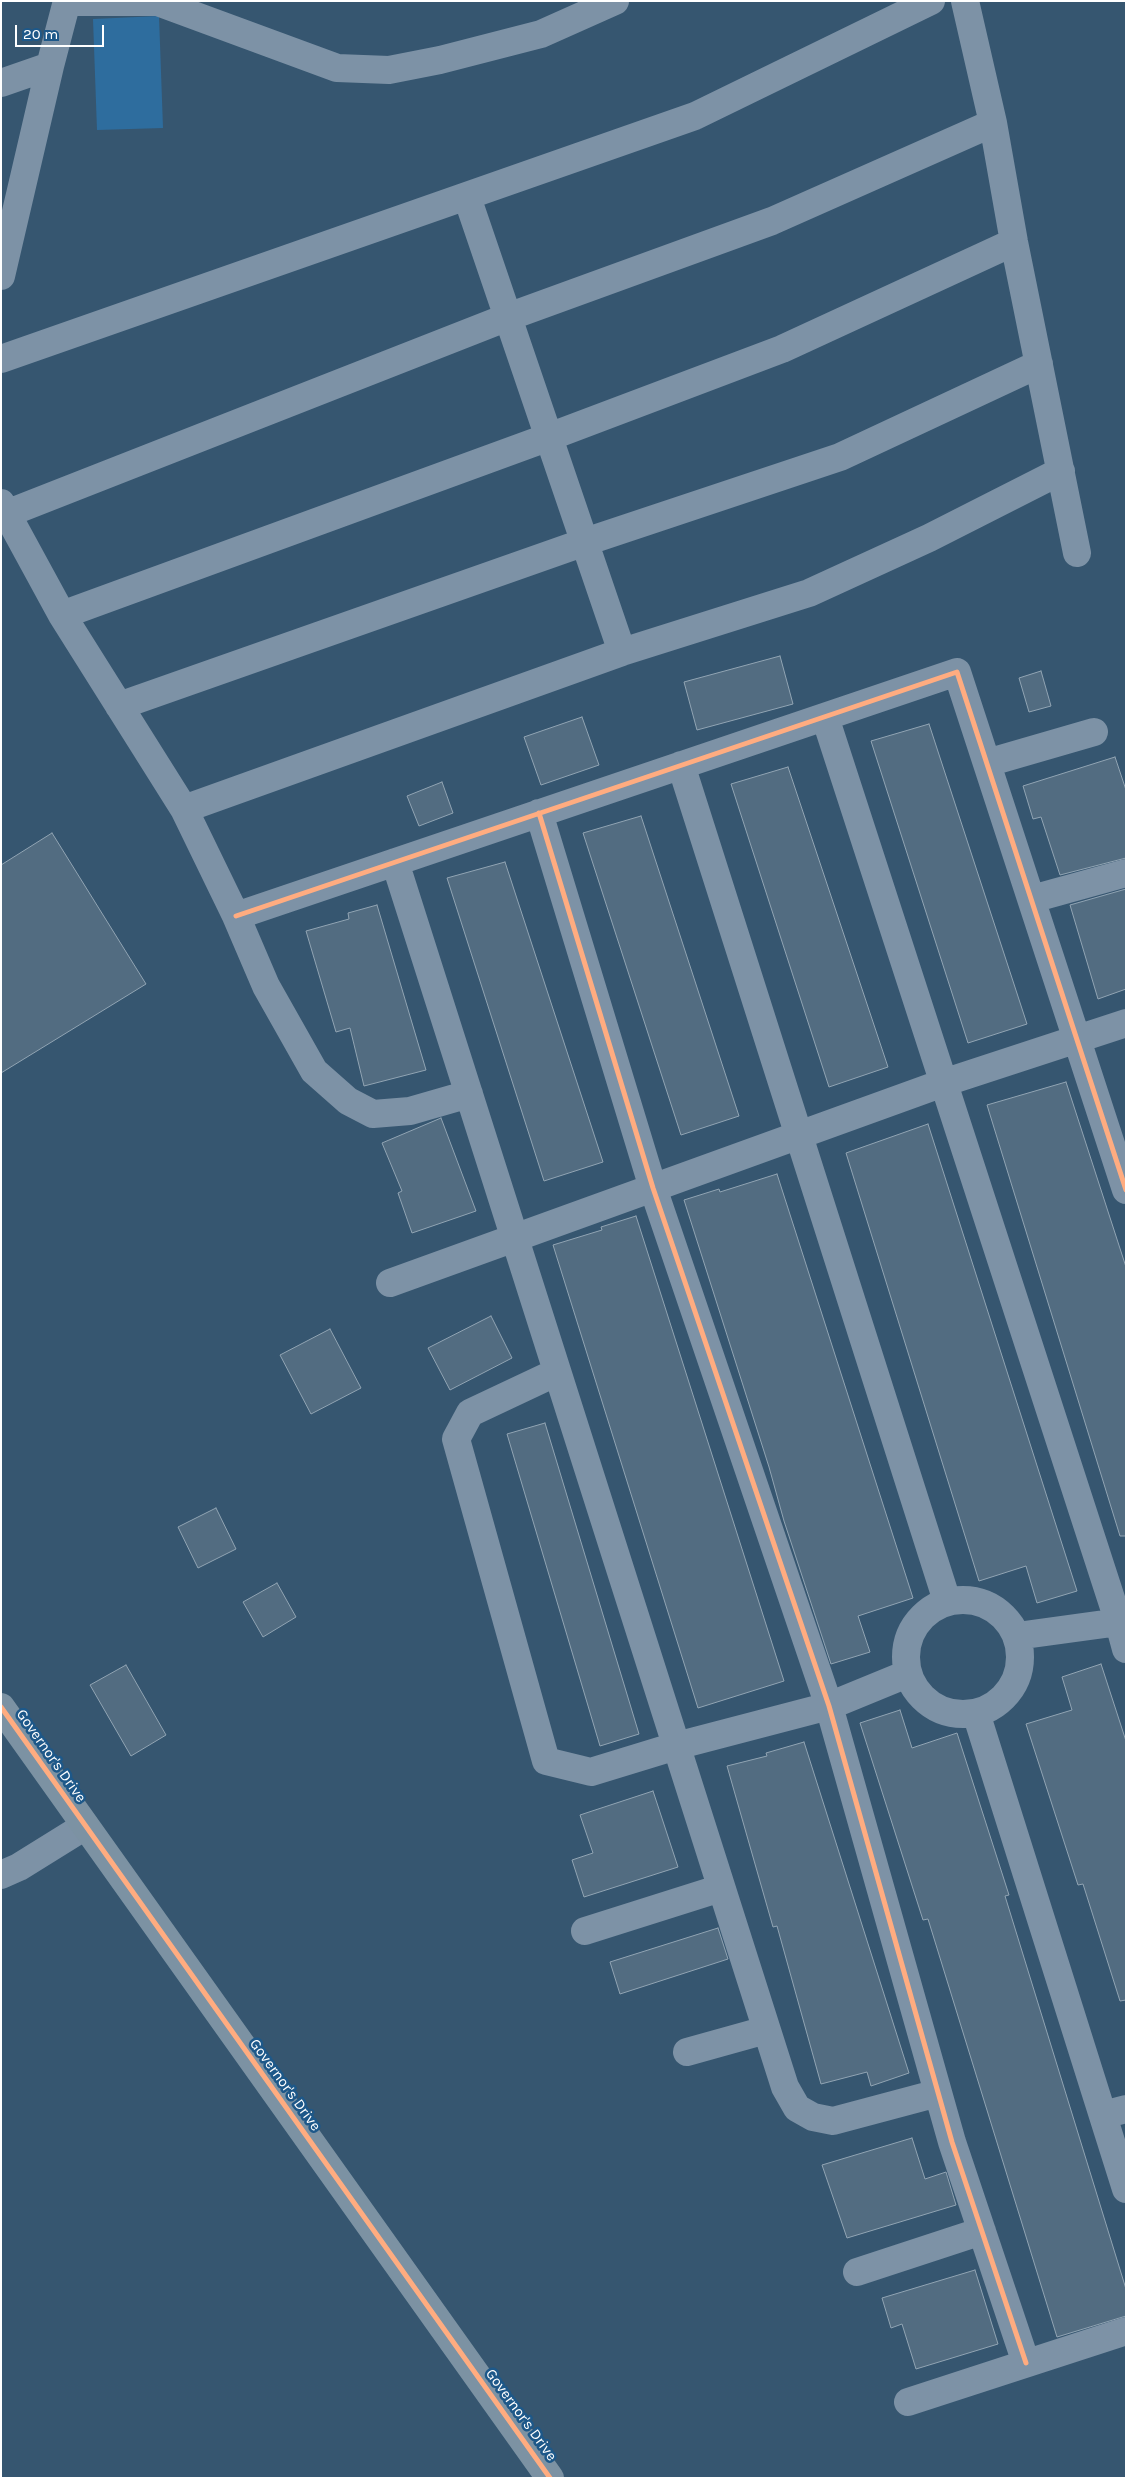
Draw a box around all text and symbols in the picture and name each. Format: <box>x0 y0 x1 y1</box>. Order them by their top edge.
scale bar <box>18 15 106 47</box>
text: 20 m <box>23 25 58 43</box>
street label: Governor's Drive <box>12 1706 90 1806</box>
street label: Governor's Drive <box>245 2035 325 2135</box>
street label: Governor's Drive <box>481 2365 561 2465</box>

